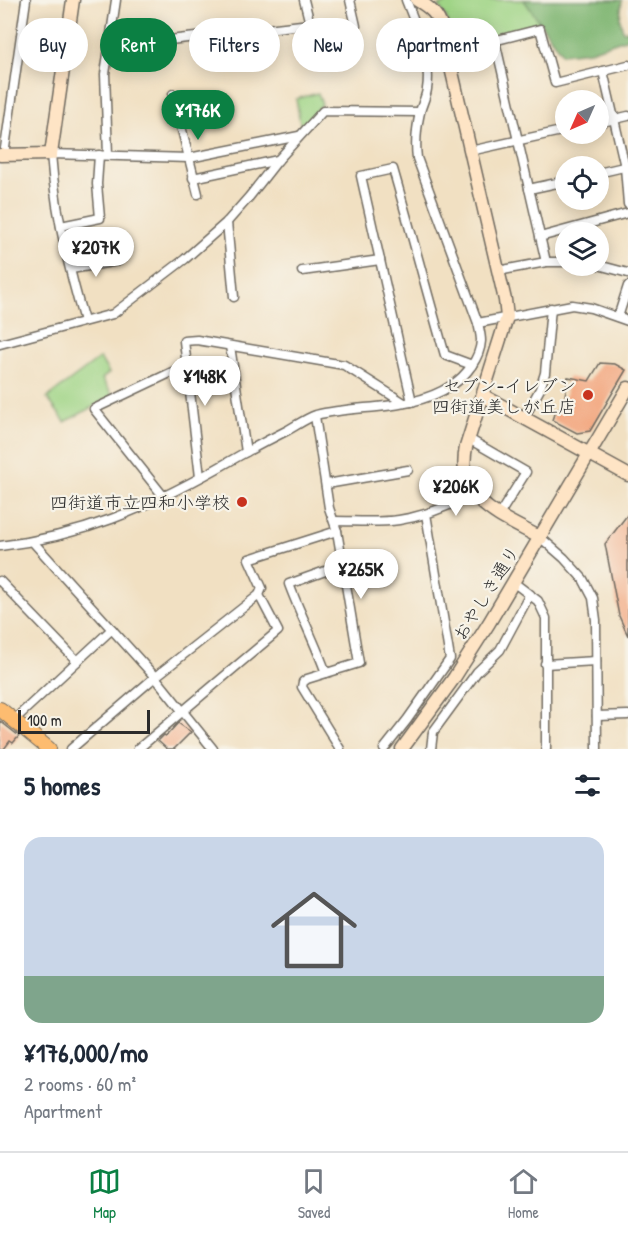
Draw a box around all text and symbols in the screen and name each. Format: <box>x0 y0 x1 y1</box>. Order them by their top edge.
chip: Buy <box>18 18 88 72</box>
chip: Rent <box>100 18 177 72</box>
chip: Filters <box>189 18 280 72</box>
chip: New <box>292 18 364 72</box>
chip: Apartment <box>376 18 500 72</box>
pin: ¥176K <box>156 90 240 141</box>
north arrow <box>555 90 609 144</box>
map controls <box>555 90 609 276</box>
text: ¥176K <box>176 96 220 123</box>
button: locate <box>555 156 609 210</box>
button: layers <box>555 222 609 276</box>
pin: ¥207K <box>54 227 138 278</box>
text: ¥207K <box>72 233 120 260</box>
pin: ¥148K <box>163 356 247 407</box>
text: ¥148K <box>183 362 227 389</box>
place label: セブン-イレブン 四街道美しが丘店 <box>432 373 576 419</box>
marker: セブン-イレブン 四街道美しが丘店 <box>581 388 595 402</box>
pin: ¥206K <box>414 466 498 517</box>
text: ¥206K <box>433 472 479 499</box>
place label: 四街道市立四和小学校 <box>50 490 230 515</box>
marker: 四街道市立四和小学校 <box>235 495 249 509</box>
street label: おやしき通り <box>447 541 525 645</box>
pin: ¥265K <box>319 549 403 600</box>
text: ¥265K <box>338 555 384 582</box>
scale bar <box>18 707 150 734</box>
text: 100 m <box>27 709 62 731</box>
text: 5 homes <box>24 768 100 803</box>
icon: filters <box>571 769 604 802</box>
icon: home <box>260 876 368 984</box>
text: ¥176,000/mo <box>24 1035 148 1070</box>
text: 2 rooms · 60 m² <box>24 1070 136 1097</box>
text: Apartment <box>24 1097 102 1124</box>
tab: Map <box>88 1165 121 1223</box>
tab: Saved <box>297 1165 330 1223</box>
tab: Home <box>507 1165 540 1223</box>

